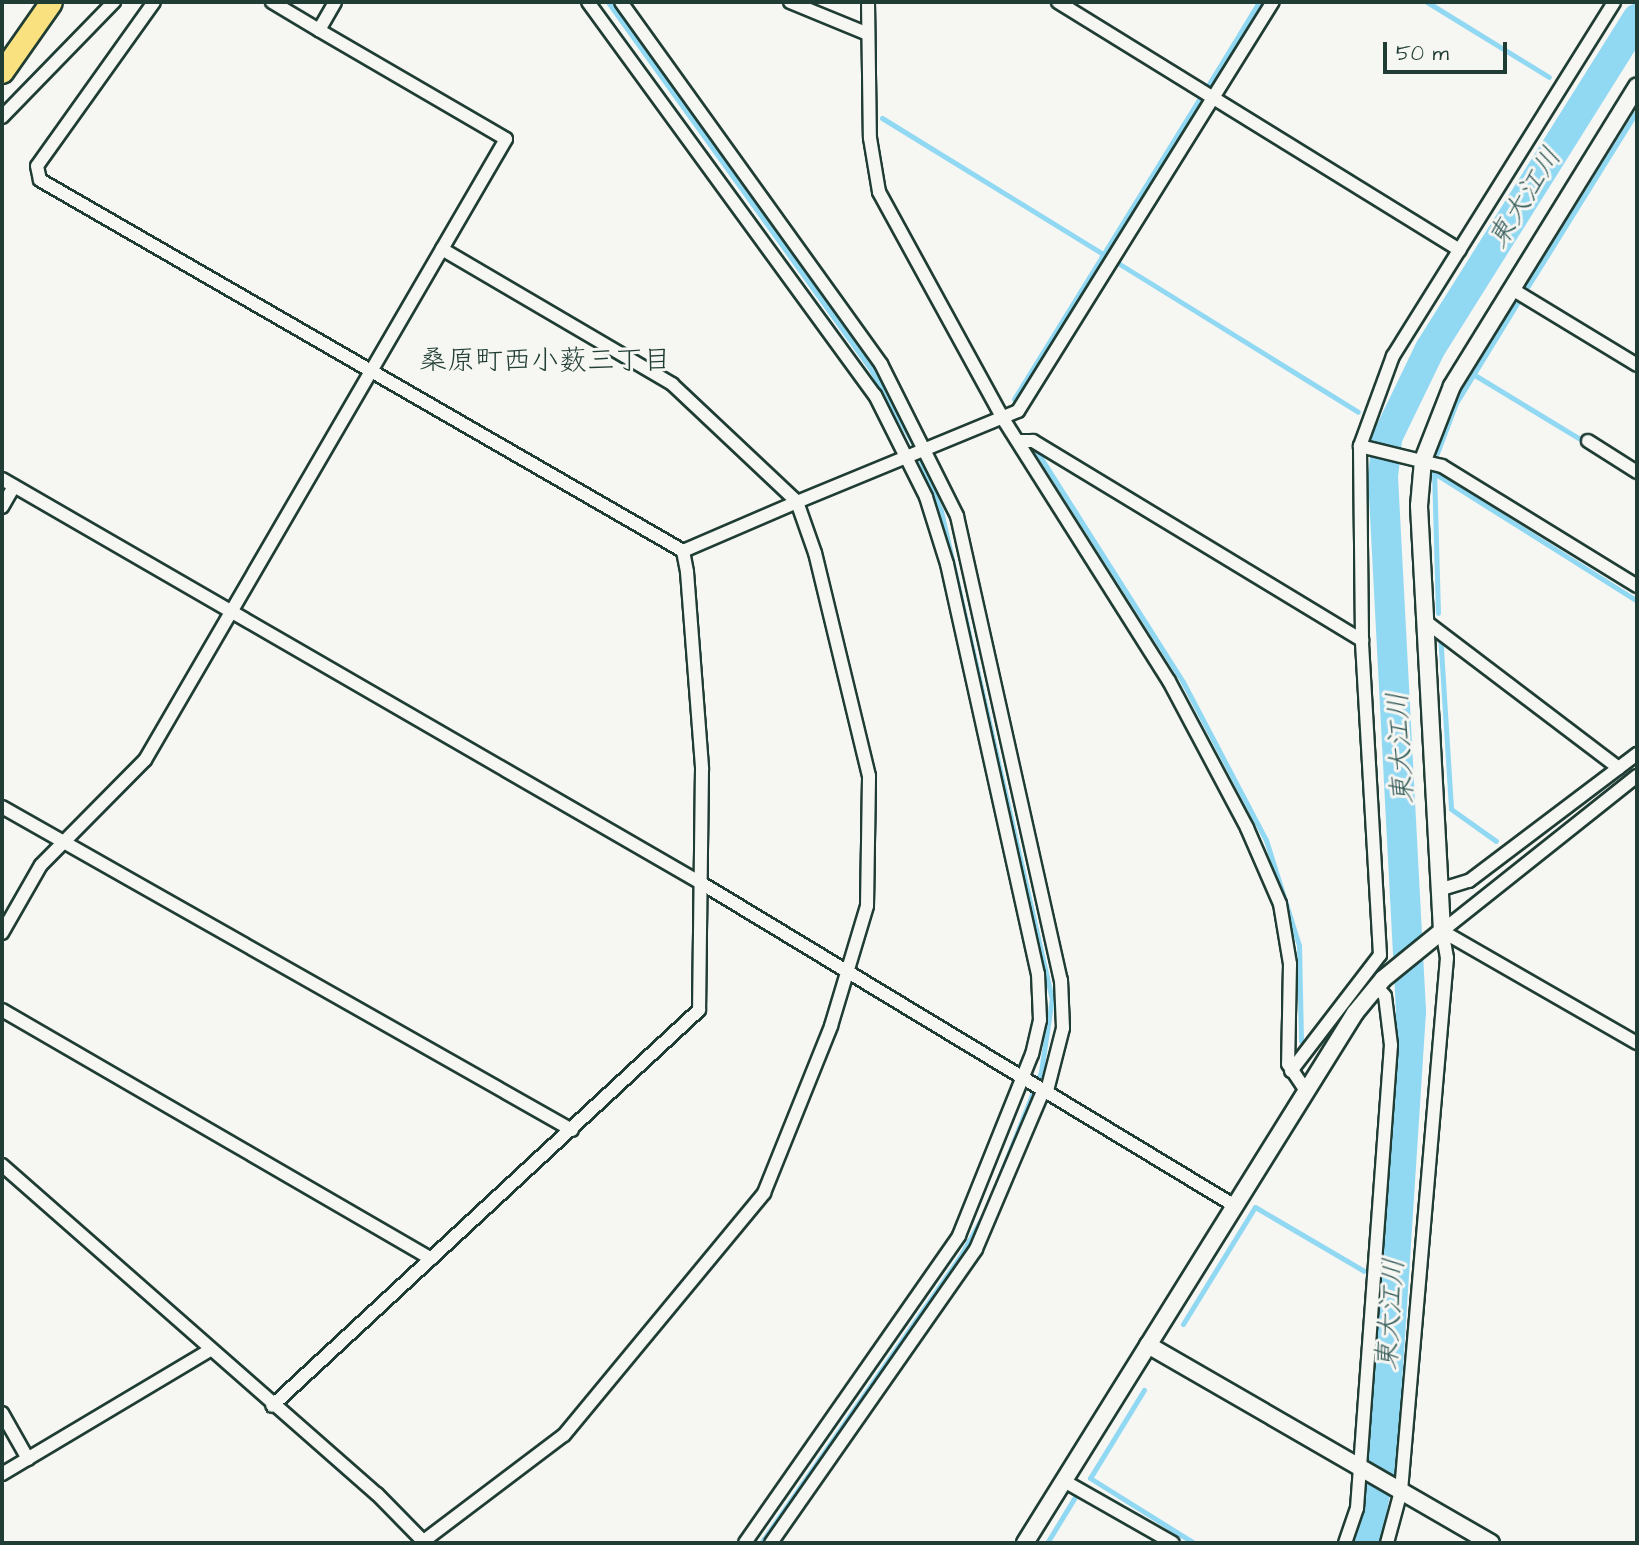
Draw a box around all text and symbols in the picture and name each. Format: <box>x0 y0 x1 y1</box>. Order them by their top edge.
scale bar <box>1387 28 1511 72</box>
text: 50 m <box>1396 39 1449 68</box>
water label: 東大江川 <box>1481 142 1569 254</box>
district label: 桑原町西小薮三丁目 <box>419 344 671 378</box>
water label: 東大江川 <box>1381 691 1421 805</box>
water label: 東大江川 <box>1370 1257 1412 1371</box>

